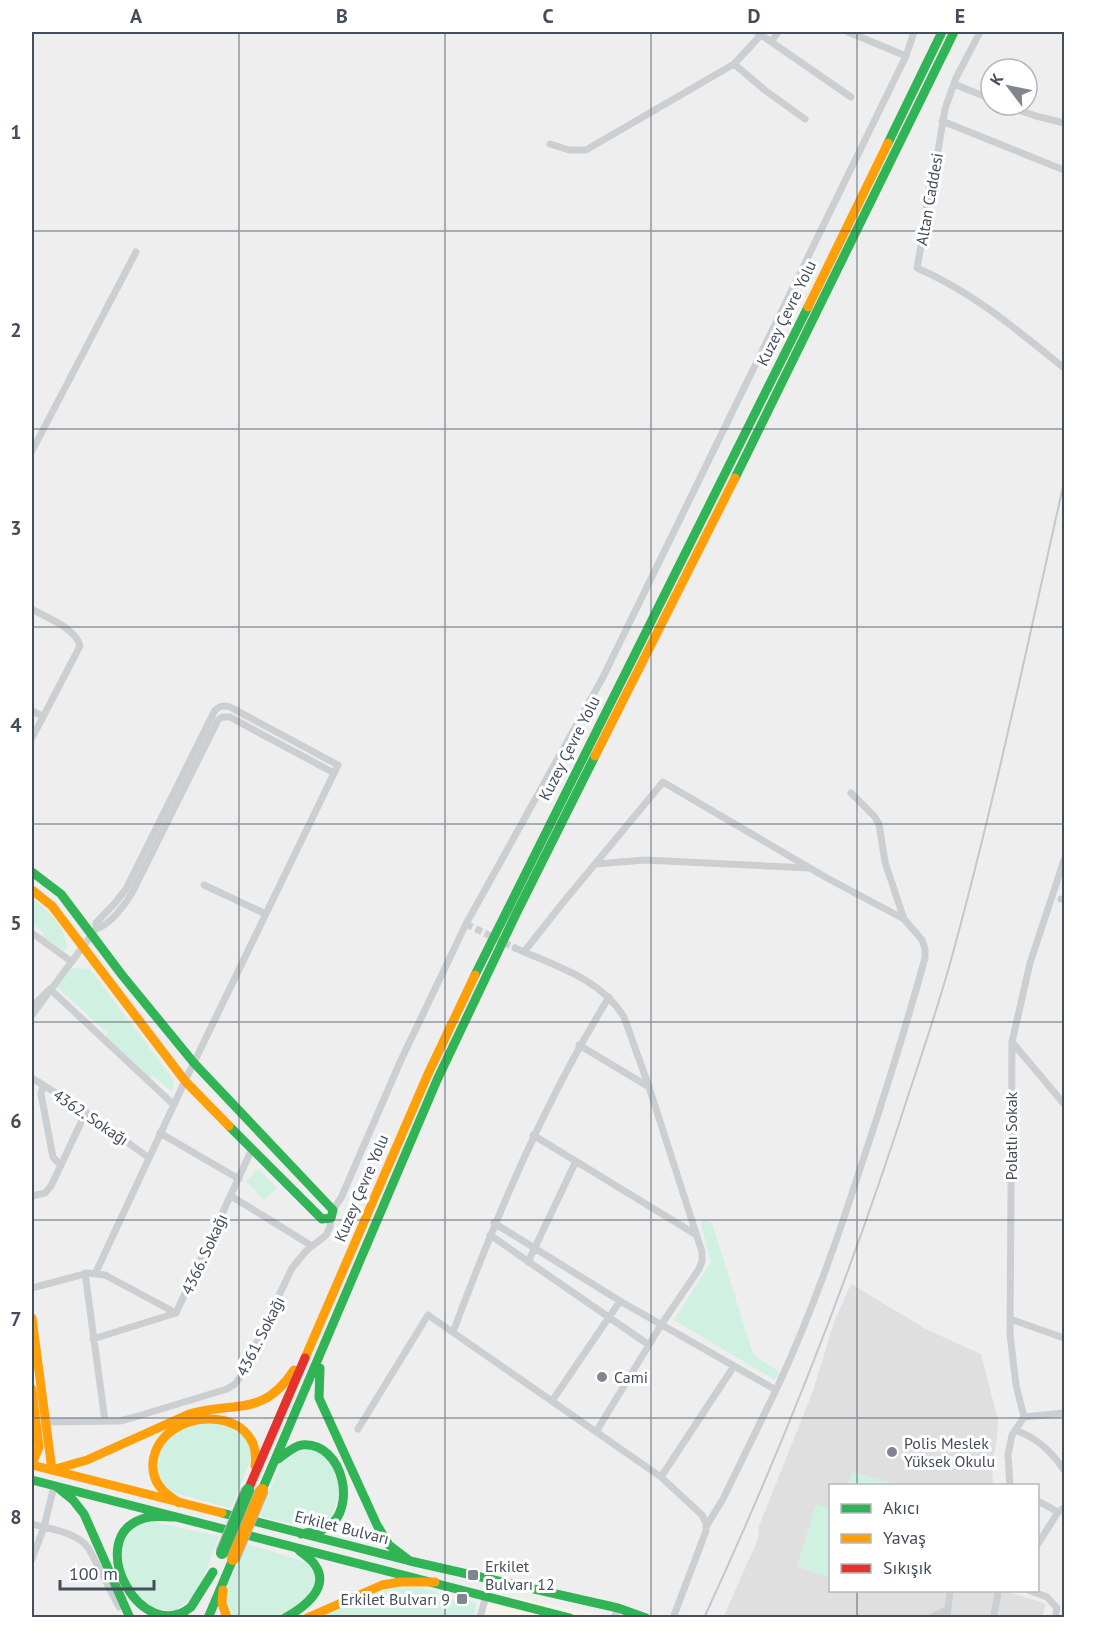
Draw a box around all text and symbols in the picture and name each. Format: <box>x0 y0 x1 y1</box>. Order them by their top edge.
text: A <box>130 3 143 29</box>
text: B <box>336 3 348 29</box>
text: C <box>542 3 554 29</box>
text: D <box>748 3 761 29</box>
text: E <box>955 3 965 29</box>
north arrow <box>979 57 1039 117</box>
text: K <box>985 69 1007 89</box>
text: 1 <box>10 119 22 145</box>
street label: Altan Caddesi <box>911 151 947 247</box>
street label: Kuzey Çevre Yolu <box>752 257 820 369</box>
text: 2 <box>10 317 22 343</box>
text: 3 <box>10 515 22 541</box>
street label: Kuzey Çevre Yolu <box>534 692 604 804</box>
text: 4 <box>10 712 22 738</box>
text: 5 <box>10 910 22 936</box>
street label: 4362. Sokağı <box>49 1084 133 1150</box>
street label: Polatlı Sokak <box>1001 1091 1021 1180</box>
text: 6 <box>10 1108 22 1134</box>
street label: Kuzey Çevre Yolu <box>329 1131 393 1245</box>
street label: 4366. Sokağı <box>177 1210 231 1298</box>
street label: 4361. Sokağı <box>231 1293 289 1379</box>
text: 7 <box>10 1306 22 1332</box>
place label: Cami <box>614 1367 648 1387</box>
marker: Cami <box>595 1370 609 1384</box>
place label: Polis Meslek Yüksek Okulu <box>904 1433 995 1471</box>
marker: Polis Meslek Yüksek Okulu <box>885 1445 899 1459</box>
legend <box>829 1484 1039 1592</box>
text: Akıcı <box>883 1496 920 1519</box>
text: 8 <box>10 1504 22 1530</box>
street label: Erkilet Bulvarı <box>293 1506 391 1548</box>
text: Yavaş <box>883 1526 926 1549</box>
scale bar <box>60 1553 154 1591</box>
place label: Erkilet Bulvarı 12 <box>485 1556 555 1594</box>
text: Sıkışık <box>883 1556 932 1579</box>
text: 100 m <box>69 1562 118 1585</box>
marker: Erkilet Bulvarı 12 <box>466 1568 480 1582</box>
place label: Erkilet Bulvarı 9 <box>341 1589 450 1609</box>
marker: Erkilet Bulvarı 9 <box>455 1592 469 1606</box>

